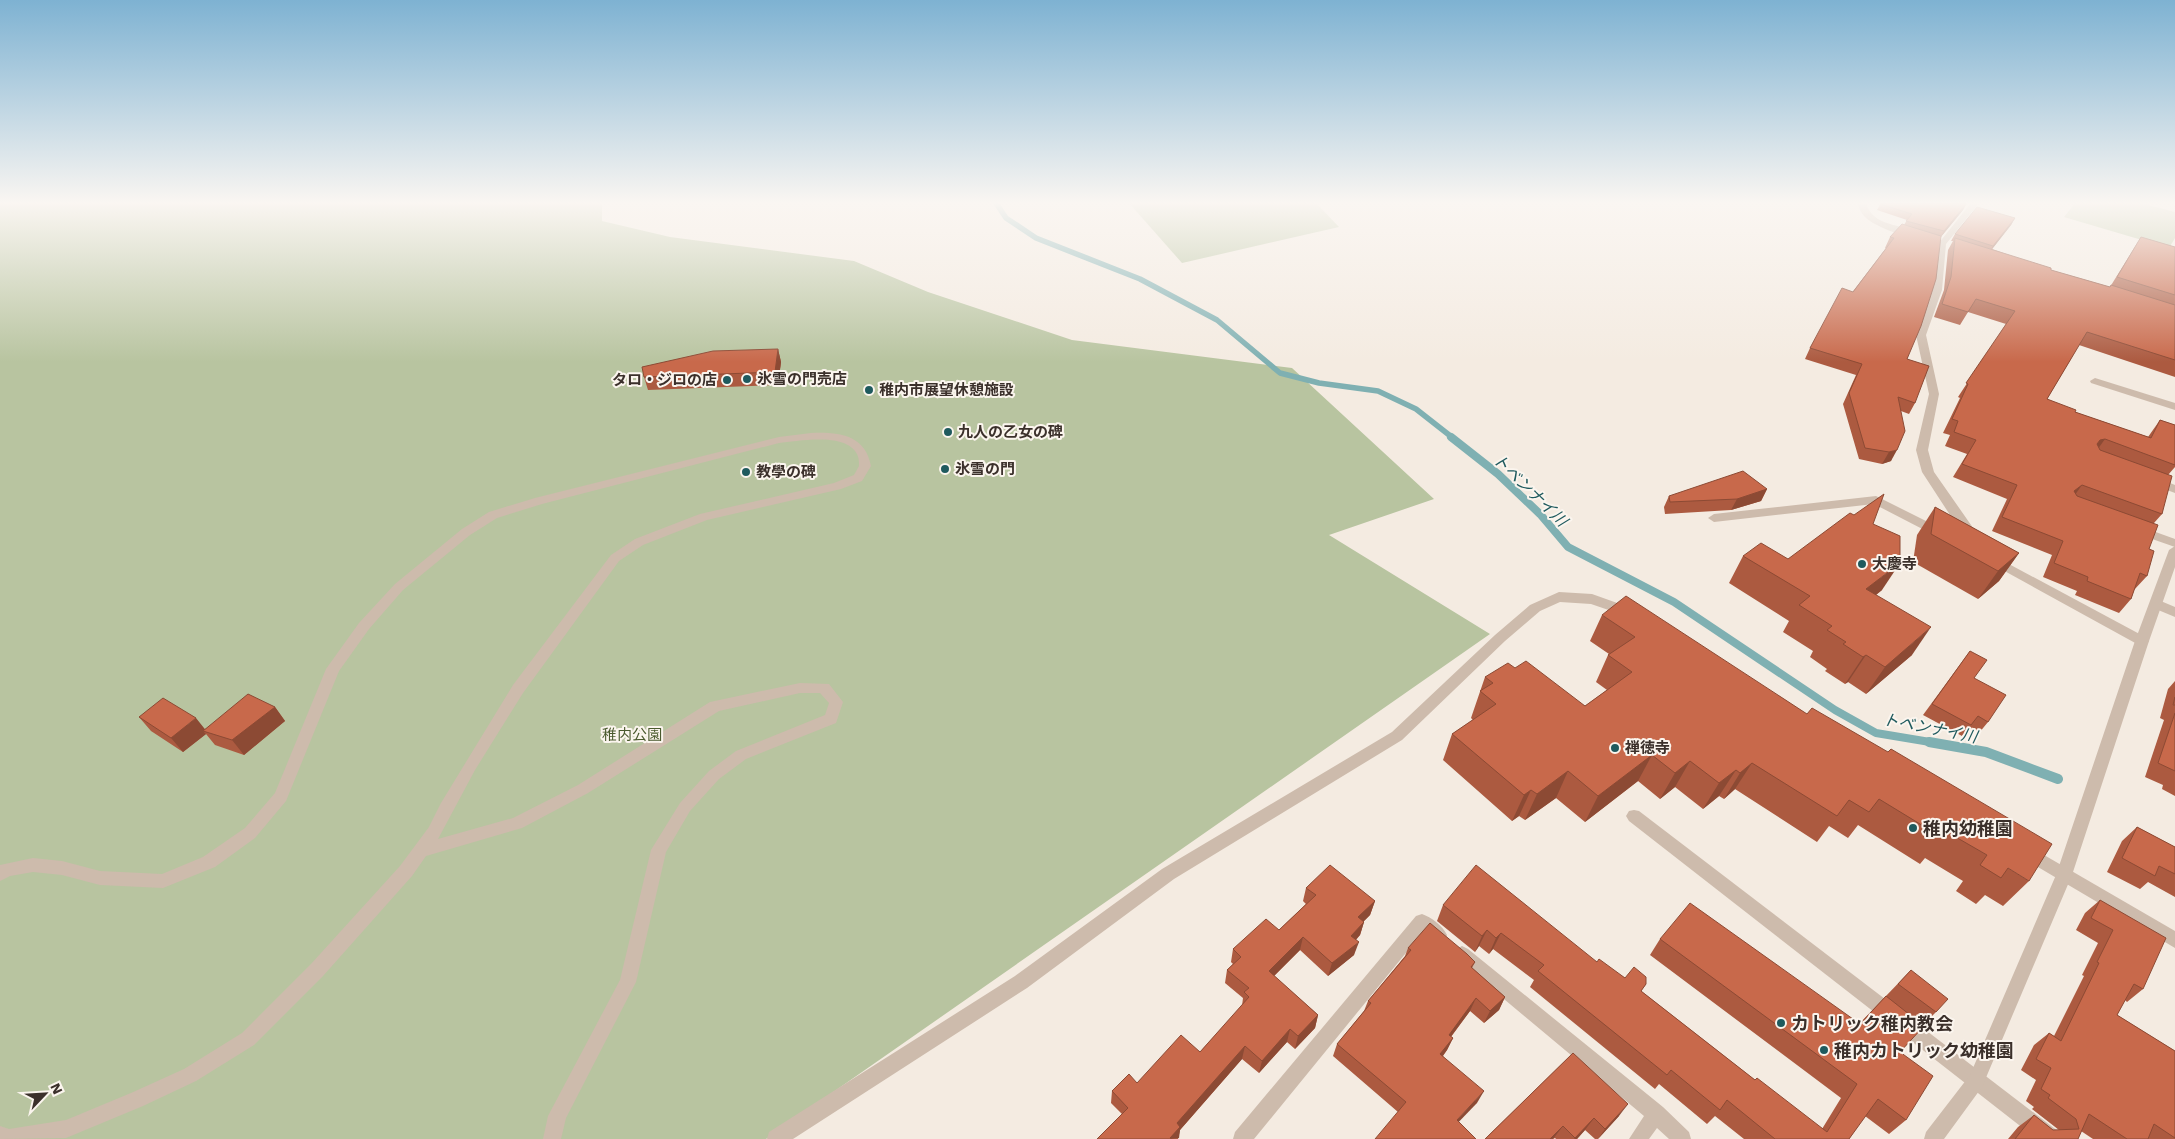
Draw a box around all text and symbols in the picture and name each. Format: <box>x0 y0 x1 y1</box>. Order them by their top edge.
place label: 氷雪の門売店 <box>757 370 847 388</box>
place label: タロ・ジロの店 <box>612 371 717 389</box>
marker: 氷雪の門売店 <box>741 373 753 385</box>
marker: タロ・ジロの店 <box>721 374 733 386</box>
place label: 稚内市展望休憩施設 <box>879 381 1014 399</box>
marker: 稚内市展望休憩施設 <box>863 384 875 396</box>
place label: 九人の乙女の碑 <box>958 423 1063 441</box>
marker: 九人の乙女の碑 <box>942 426 954 438</box>
water label: トベンナイ川 <box>1489 450 1573 532</box>
place label: 氷雪の門 <box>955 460 1015 478</box>
place label: 教學の碑 <box>756 463 816 481</box>
marker: 氷雪の門 <box>939 463 951 475</box>
marker: 教學の碑 <box>740 466 752 478</box>
place label: 大慶寺 <box>1872 555 1917 573</box>
marker: 大慶寺 <box>1856 558 1868 570</box>
water label: トベンナイ川 <box>1881 710 1981 747</box>
park label: 稚内公園 <box>602 726 662 744</box>
place label: 禅徳寺 <box>1624 739 1670 757</box>
marker: 禅徳寺 <box>1609 742 1621 754</box>
place label: 稚内幼稚園 <box>1923 818 2013 839</box>
marker: 稚内幼稚園 <box>1907 822 1919 834</box>
place label: カトリック稚内教会 <box>1791 1013 1953 1034</box>
marker: カトリック稚内教会 <box>1775 1017 1787 1029</box>
place label: 稚内カトリック幼稚園 <box>1834 1040 2014 1061</box>
marker: 稚内カトリック幼稚園 <box>1818 1044 1830 1056</box>
north arrow <box>20 1069 70 1119</box>
text: N <box>47 1080 66 1097</box>

